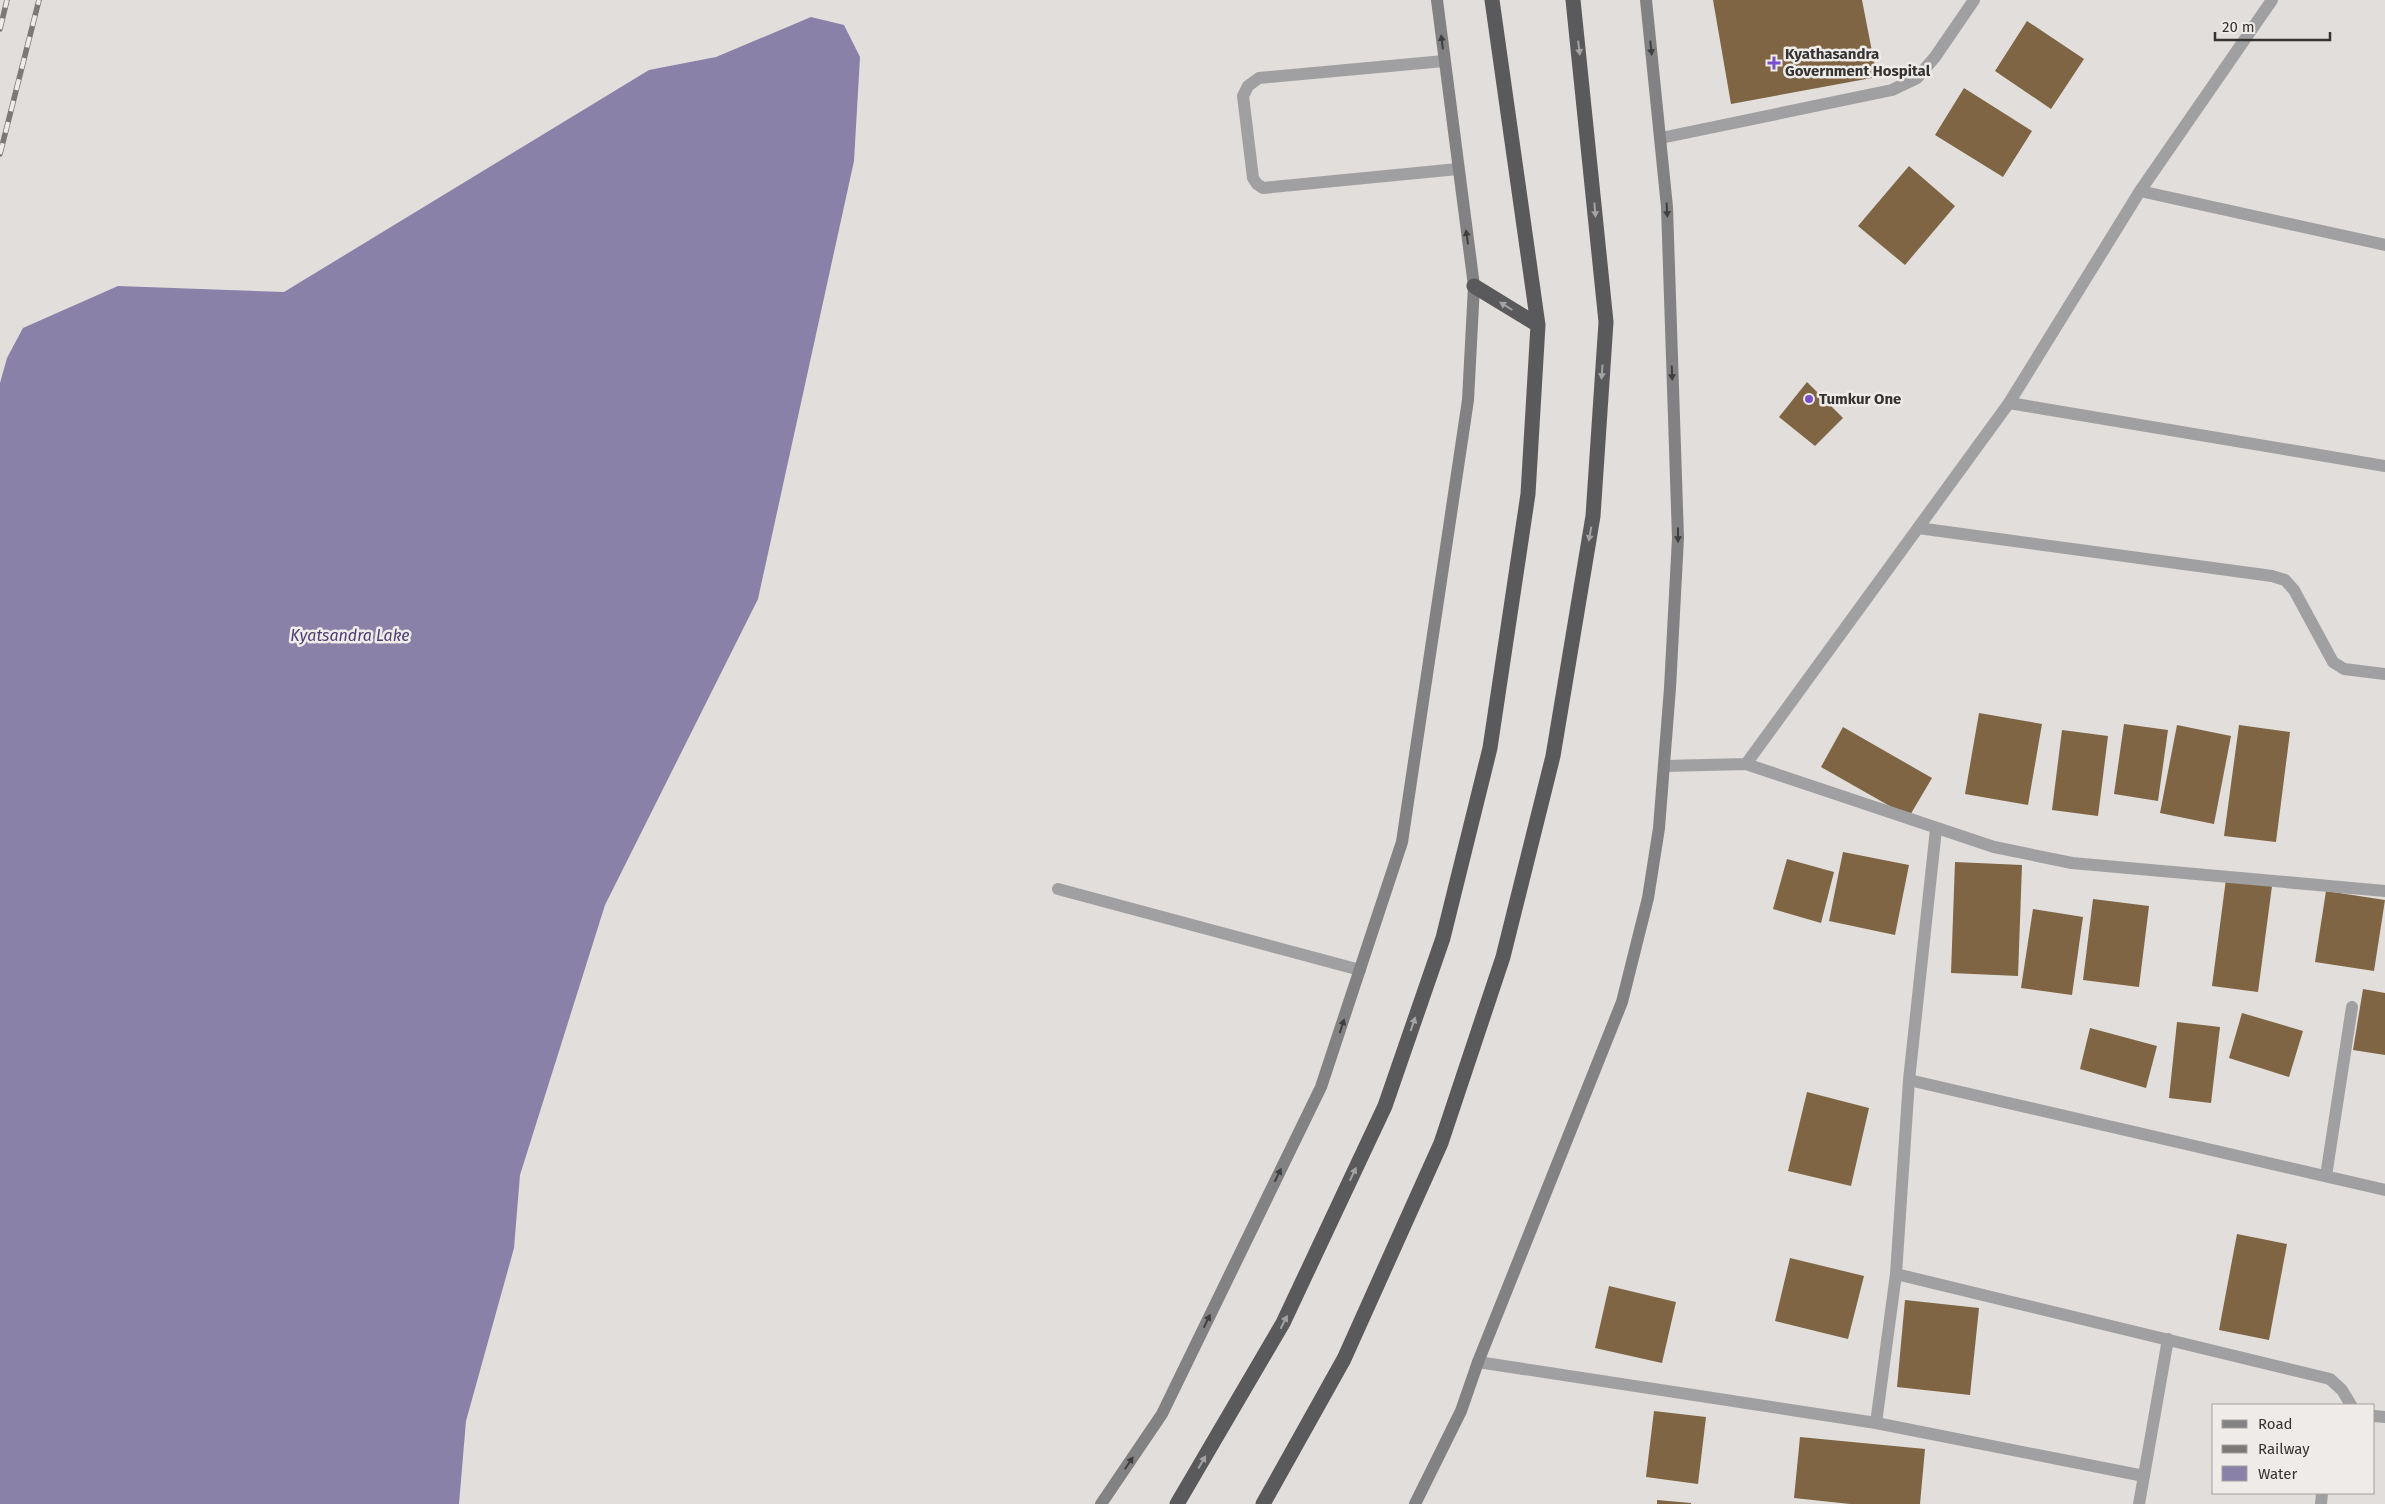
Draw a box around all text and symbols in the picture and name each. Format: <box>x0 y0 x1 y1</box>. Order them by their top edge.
scale bar <box>2215 10 2330 42</box>
text: 20 m <box>2222 18 2255 36</box>
one-way arrow <box>1438 33 1446 49</box>
one-way arrow <box>1575 41 1583 57</box>
one-way arrow <box>1647 41 1655 57</box>
place label: Kyathasandra Government Hospital <box>1785 45 1931 80</box>
marker: Kyathasandra Government Hospital <box>1767 56 1781 70</box>
one-way arrow <box>1591 202 1599 218</box>
one-way arrow <box>1663 202 1671 218</box>
one-way arrow <box>1463 229 1471 245</box>
one-way arrow <box>1500 301 1513 310</box>
one-way arrow <box>1598 364 1606 380</box>
one-way arrow <box>1669 365 1677 381</box>
place label: Tumkur One <box>1819 390 1901 408</box>
marker: Tumkur One <box>1803 393 1815 405</box>
one-way arrow <box>1586 526 1594 542</box>
one-way arrow <box>1674 527 1682 543</box>
water label: Kyatsandra Lake <box>290 626 410 645</box>
one-way arrow <box>1409 1016 1417 1031</box>
one-way arrow <box>1338 1019 1346 1034</box>
one-way arrow <box>1349 1167 1357 1182</box>
one-way arrow <box>1274 1168 1282 1183</box>
one-way arrow <box>1203 1314 1211 1329</box>
one-way arrow <box>1280 1314 1288 1329</box>
legend <box>2212 1404 2375 1494</box>
text: Road <box>2258 1415 2293 1433</box>
text: Railway <box>2258 1440 2310 1458</box>
one-way arrow <box>1198 1456 1207 1469</box>
one-way arrow <box>1124 1457 1133 1470</box>
text: Water <box>2258 1465 2297 1483</box>

